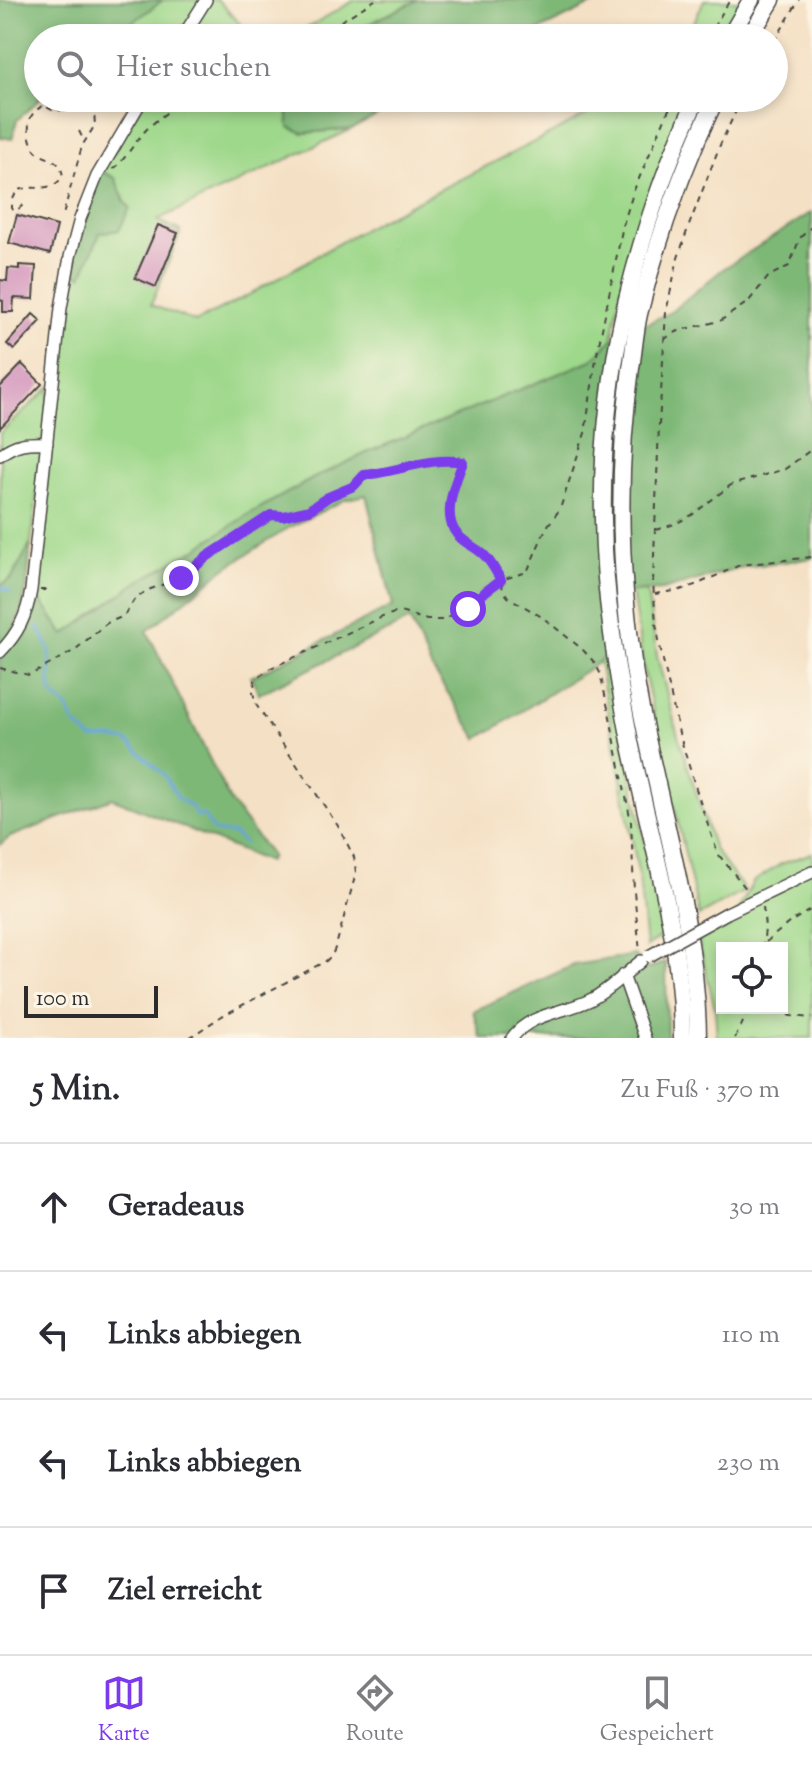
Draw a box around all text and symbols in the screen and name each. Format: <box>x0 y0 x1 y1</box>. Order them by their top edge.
search box <box>24 24 788 112</box>
icon: search <box>52 46 96 90</box>
text: Hier suchen <box>116 47 271 90</box>
route end <box>163 560 199 596</box>
route start <box>450 591 486 627</box>
map controls <box>716 942 788 1014</box>
button: locate <box>716 942 788 1014</box>
scale bar <box>24 982 158 1018</box>
text: 100 m <box>36 984 89 1016</box>
text: 5 Min. <box>32 1066 120 1115</box>
text: Zu Fuß · 370 m <box>621 1072 780 1109</box>
icon: ahead <box>32 1185 76 1229</box>
text: Geradeaus <box>108 1186 244 1229</box>
text: 30 m <box>729 1189 780 1226</box>
icon: left <box>32 1313 76 1357</box>
text: Links abbiegen <box>108 1314 301 1357</box>
text: 110 m <box>722 1317 780 1354</box>
icon: left <box>32 1441 76 1485</box>
text: Links abbiegen <box>108 1442 301 1485</box>
text: 230 m <box>717 1445 780 1482</box>
icon: arrive <box>32 1569 76 1613</box>
text: Ziel erreicht <box>108 1570 262 1613</box>
tab: Karte <box>98 1671 150 1751</box>
tab: Route <box>346 1671 404 1751</box>
tab: Gespeichert <box>600 1671 714 1751</box>

